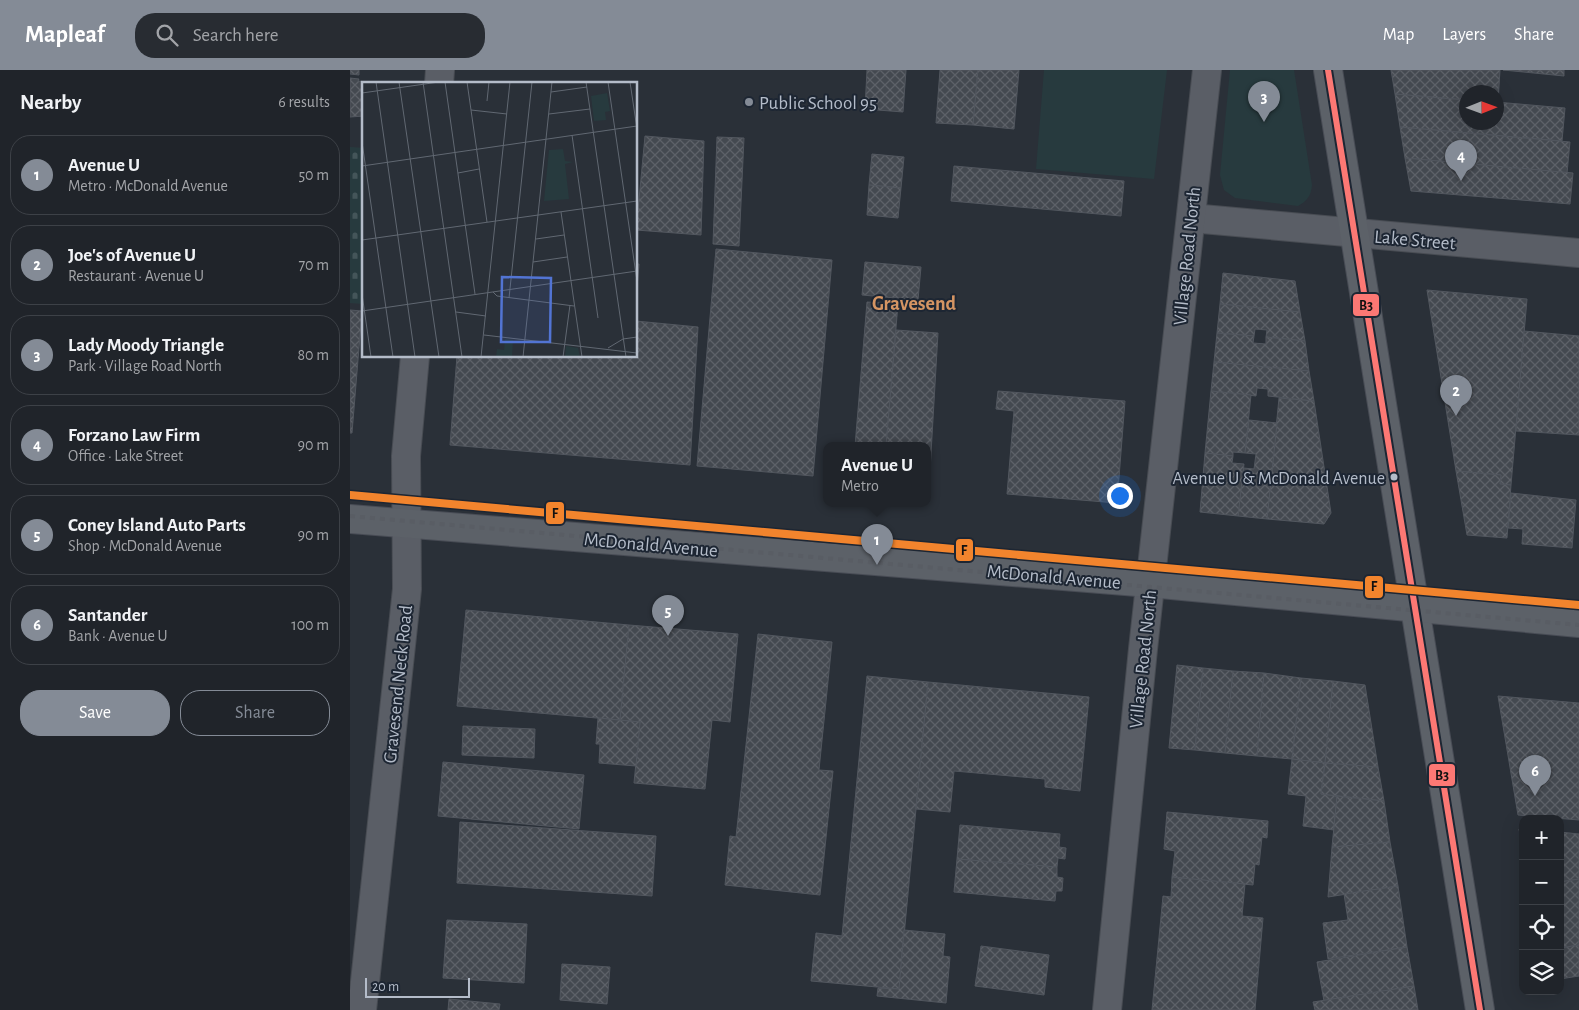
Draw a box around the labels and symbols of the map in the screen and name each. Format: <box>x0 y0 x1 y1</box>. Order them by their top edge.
pin: 3 <box>1248 81 1280 122</box>
inset map <box>362 82 638 358</box>
north arrow <box>1459 85 1504 130</box>
place label: Public School 95 <box>759 94 877 113</box>
marker: Public School 95 <box>743 96 755 108</box>
pin: 4 <box>1445 140 1477 181</box>
street label: Village Road North <box>1171 186 1204 326</box>
street label: Lake Street <box>1373 227 1456 254</box>
line badge: B3 <box>1352 293 1380 317</box>
district label: Gravesend <box>872 294 957 314</box>
text: B3 <box>1359 299 1373 313</box>
pin: 2 <box>1440 375 1472 416</box>
place label: Avenue U & McDonald Avenue <box>1173 470 1385 488</box>
marker: Avenue U & McDonald Avenue <box>1389 472 1399 482</box>
your location <box>1107 483 1133 509</box>
line badge: F <box>545 501 565 525</box>
text: F <box>552 507 559 521</box>
pin: 1 <box>861 524 893 565</box>
street label: McDonald Avenue <box>583 530 719 561</box>
line badge: F <box>955 538 974 562</box>
text: F <box>961 544 968 558</box>
street label: McDonald Avenue <box>986 562 1122 593</box>
line badge: F <box>1364 575 1384 599</box>
text: F <box>1371 580 1378 594</box>
street label: Village Road North <box>1127 589 1160 729</box>
pin: 5 <box>652 595 684 636</box>
street label: Gravesend Neck Road <box>381 604 416 764</box>
pin: 6 <box>1519 755 1551 796</box>
line badge: B3 <box>1428 763 1456 787</box>
text: B3 <box>1435 769 1449 783</box>
scale bar <box>365 975 470 998</box>

